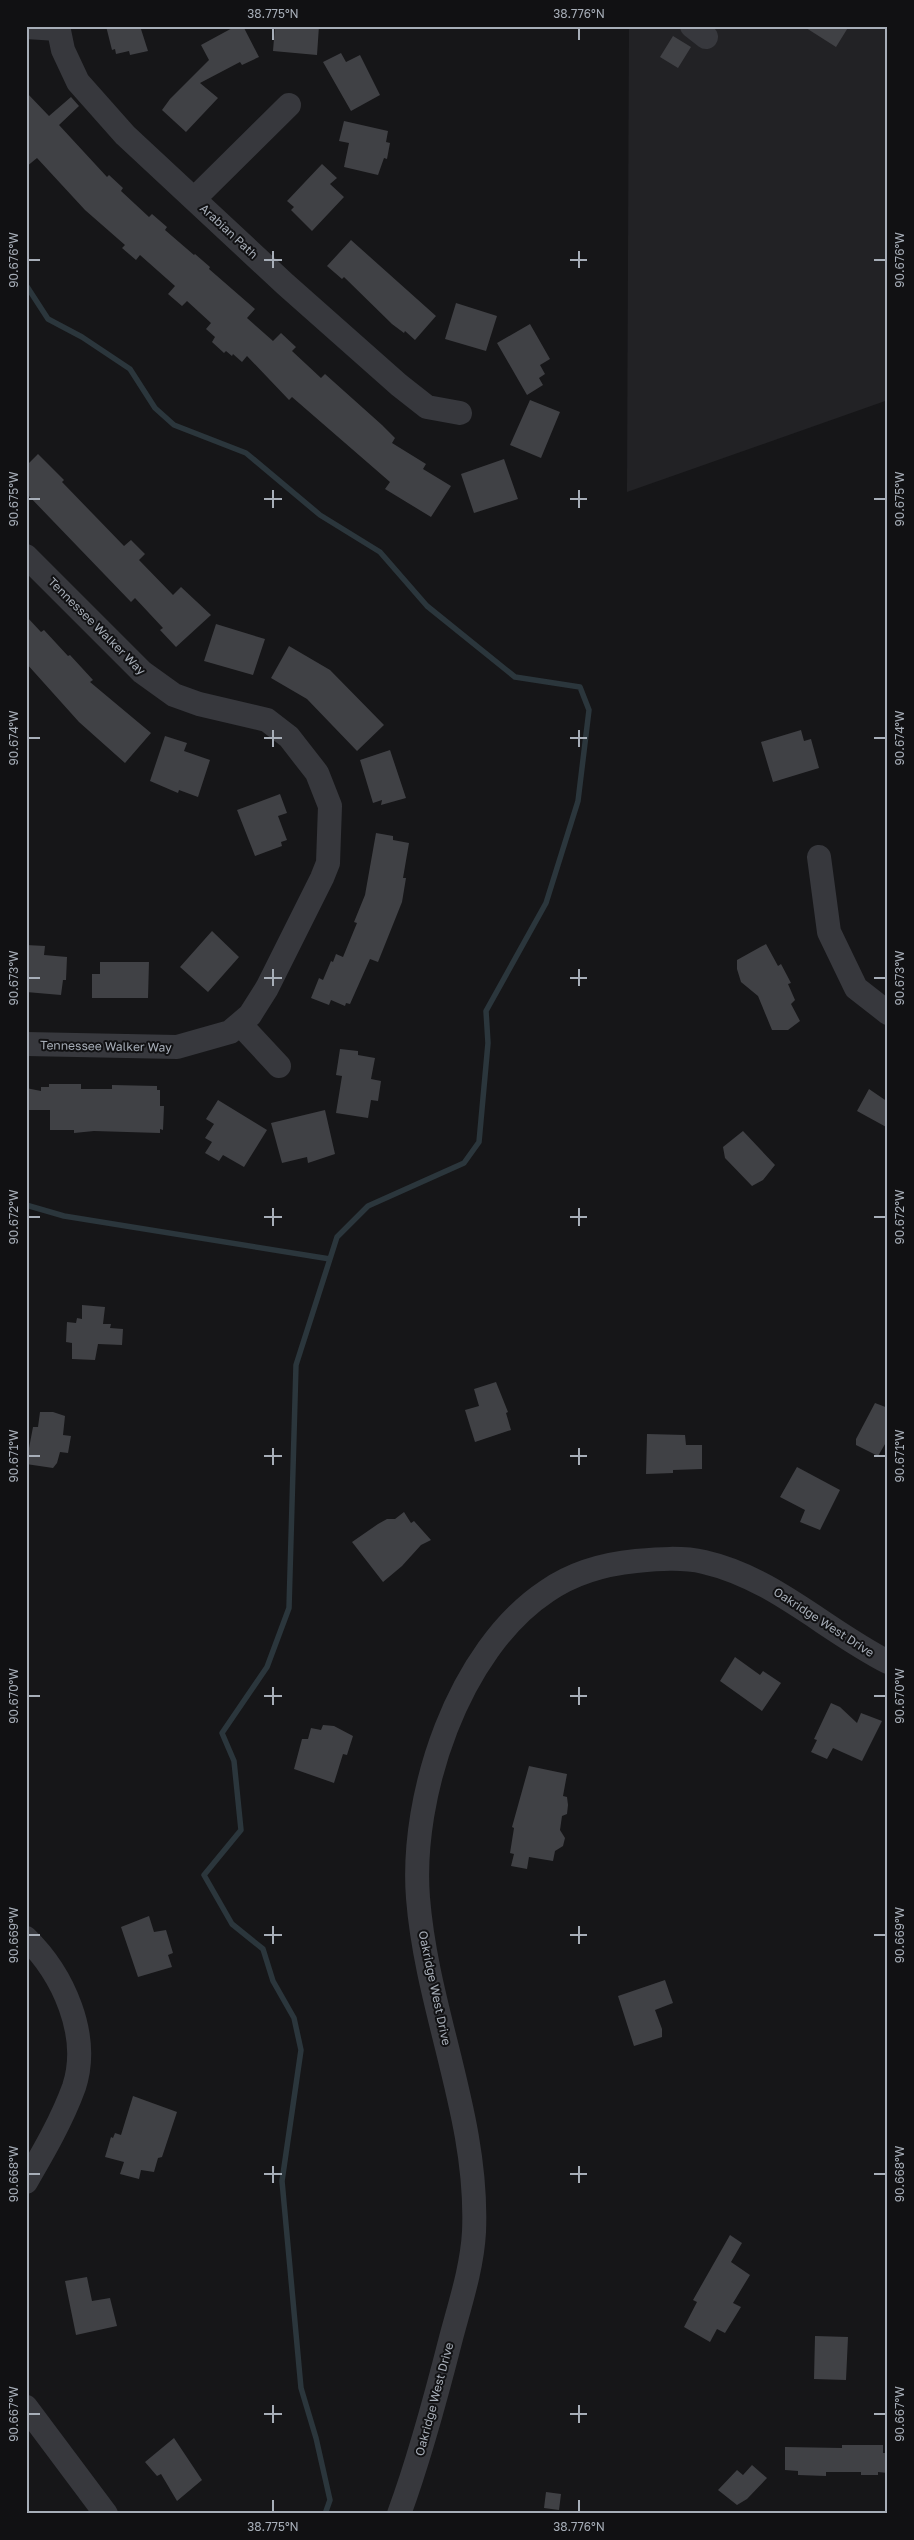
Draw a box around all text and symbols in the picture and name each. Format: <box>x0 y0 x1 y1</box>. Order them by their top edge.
text: 38.775°N <box>247 6 299 21</box>
text: 38.776°N <box>553 6 605 21</box>
street label: Arabian Path <box>197 200 261 262</box>
text: 90.676°W <box>6 232 21 288</box>
text: 90.676°W <box>892 232 907 288</box>
text: 90.675°W <box>6 471 21 527</box>
text: 90.675°W <box>892 471 907 527</box>
street label: Tennessee Walker Way <box>45 574 149 678</box>
text: 90.674°W <box>6 710 21 765</box>
text: 90.674°W <box>892 710 907 765</box>
text: 90.673°W <box>6 950 21 1006</box>
text: 90.673°W <box>892 950 907 1006</box>
street label: Tennessee Walker Way <box>40 1037 172 1055</box>
text: 90.672°W <box>6 1189 21 1245</box>
text: 90.672°W <box>892 1189 907 1245</box>
text: 90.671°W <box>6 1429 21 1482</box>
text: 90.671°W <box>892 1429 907 1482</box>
street label: Oakridge West Drive <box>771 1584 877 1660</box>
text: 90.670°W <box>6 1668 21 1724</box>
text: 90.670°W <box>892 1668 907 1724</box>
text: 90.669°W <box>6 1906 21 1963</box>
text: 90.669°W <box>892 1906 907 1963</box>
street label: Oakridge West Drive <box>416 1929 455 2047</box>
text: 90.668°W <box>6 2145 21 2202</box>
text: 90.668°W <box>892 2145 907 2202</box>
street label: Oakridge West Drive <box>412 2341 456 2457</box>
text: 90.667°W <box>6 2386 21 2442</box>
text: 90.667°W <box>892 2386 907 2442</box>
text: 38.775°N <box>247 2519 299 2534</box>
text: 38.776°N <box>553 2519 605 2534</box>

